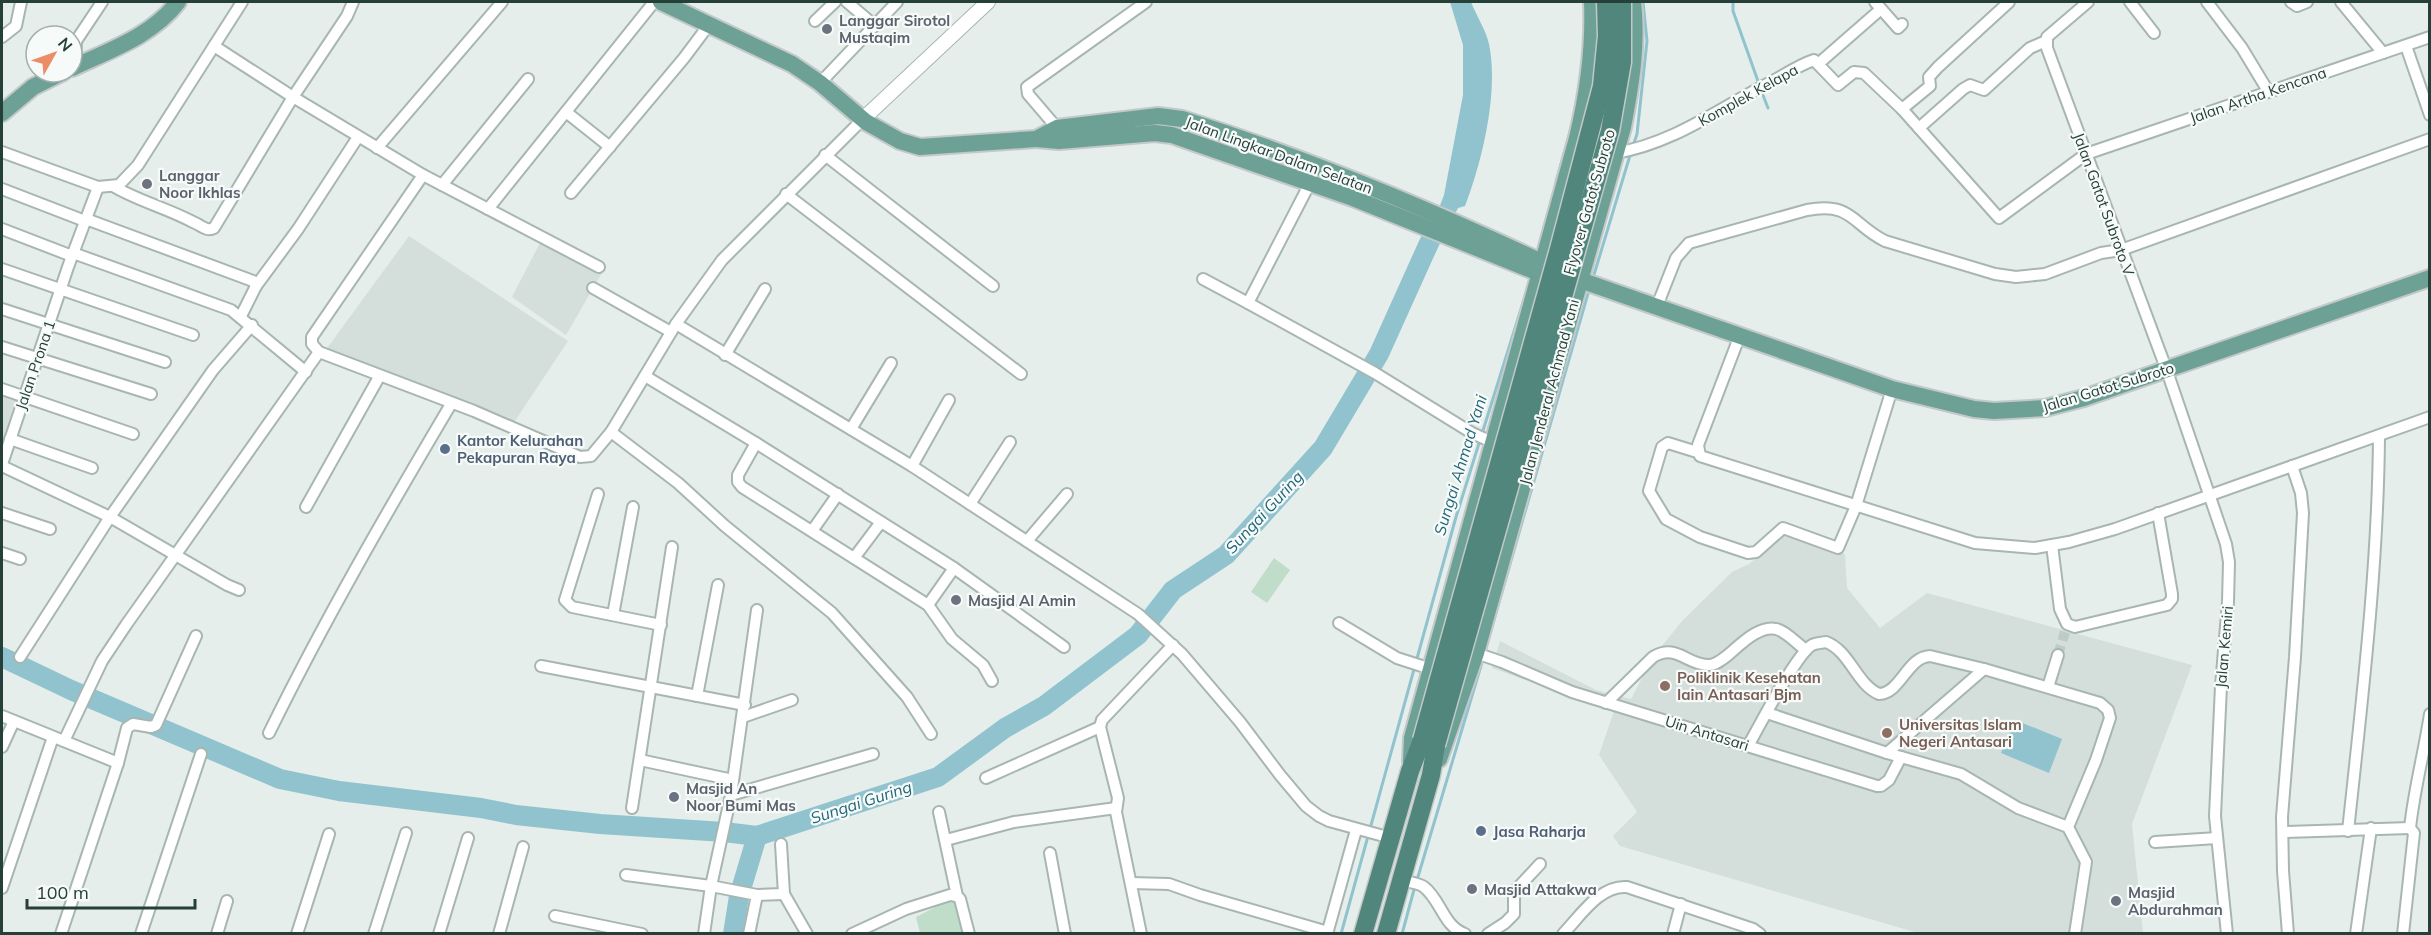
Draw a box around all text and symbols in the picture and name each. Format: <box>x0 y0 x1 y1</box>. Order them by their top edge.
place label: Langgar Sirotol Mustaqim <box>839 11 950 47</box>
marker: Langgar Sirotol Mustaqim <box>820 22 834 36</box>
north arrow <box>24 24 84 84</box>
text: N <box>54 33 77 55</box>
street label: Komplek Kelapa <box>1695 60 1801 130</box>
street label: Jalan Artha Kencana <box>2187 63 2329 127</box>
street label: Jalan Lingkar Dalam Selatan <box>1183 112 1375 198</box>
street label: Flyover Gatot Subroto <box>1559 127 1619 277</box>
street label: Jalan Gatot Subroto V <box>2069 130 2139 279</box>
place label: Langgar Noor Ikhlas <box>159 166 240 202</box>
marker: Langgar Noor Ikhlas <box>140 177 154 191</box>
street label: Jalan Jenderal Achmad Yani <box>1515 297 1583 487</box>
street label: Jalan Prona 1 <box>11 318 59 412</box>
street label: Jalan Gatot Subroto <box>2040 358 2176 416</box>
water label: Sungai Ahmad Yani <box>1429 392 1491 538</box>
place label: Kantor Kelurahan Pekapuran Raya <box>457 431 583 467</box>
marker: Kantor Kelurahan Pekapuran Raya <box>438 442 452 456</box>
water label: Sungai Guring <box>1221 466 1307 557</box>
place label: Masjid Al Amin <box>968 591 1076 610</box>
marker: Masjid Al Amin <box>949 593 963 607</box>
street label: Jalan Kemiri <box>2211 605 2237 689</box>
place label: Poliklinik Kesehatan Iain Antasari Bjm <box>1677 668 1821 704</box>
marker: Poliklinik Kesehatan Iain Antasari Bjm <box>1658 679 1672 693</box>
street label: Uin Antasari <box>1663 711 1751 755</box>
place label: Universitas Islam Negeri Antasari <box>1899 715 2022 751</box>
marker: Universitas Islam Negeri Antasari <box>1880 726 1894 740</box>
water label: Sungai Guring <box>808 776 915 828</box>
place label: Masjid An Noor Bumi Mas <box>686 779 796 815</box>
marker: Masjid An Noor Bumi Mas <box>667 790 681 804</box>
place label: Jasa Raharja <box>1493 822 1586 841</box>
marker: Jasa Raharja <box>1474 824 1488 838</box>
scale bar <box>27 872 195 910</box>
place label: Masjid Attakwa <box>1484 880 1597 899</box>
text: 100 m <box>36 881 89 904</box>
marker: Masjid Attakwa <box>1465 882 1479 896</box>
place label: Masjid Abdurahman <box>2128 883 2223 919</box>
marker: Masjid Abdurahman <box>2109 894 2123 908</box>

